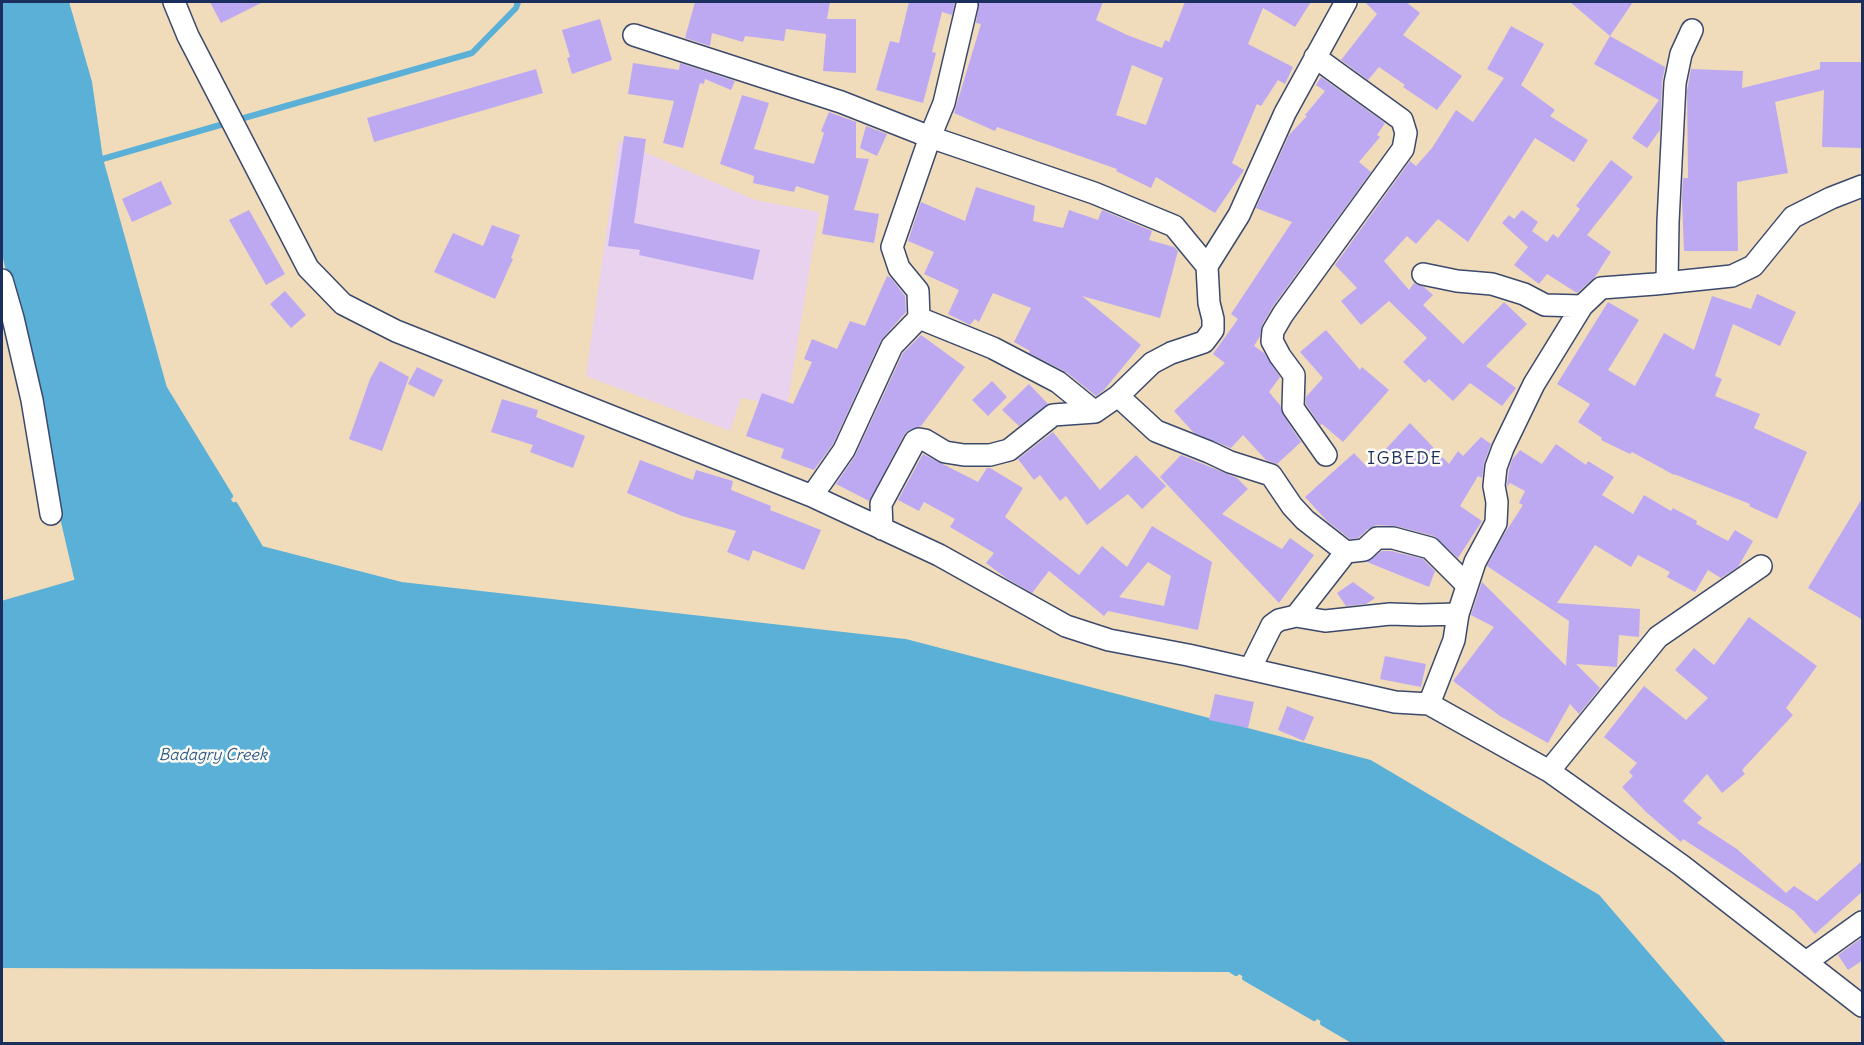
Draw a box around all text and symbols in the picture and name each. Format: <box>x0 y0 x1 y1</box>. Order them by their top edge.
district label: IGBEDE <box>1367 448 1443 470</box>
water label: Badagry Creek <box>159 745 267 765</box>

